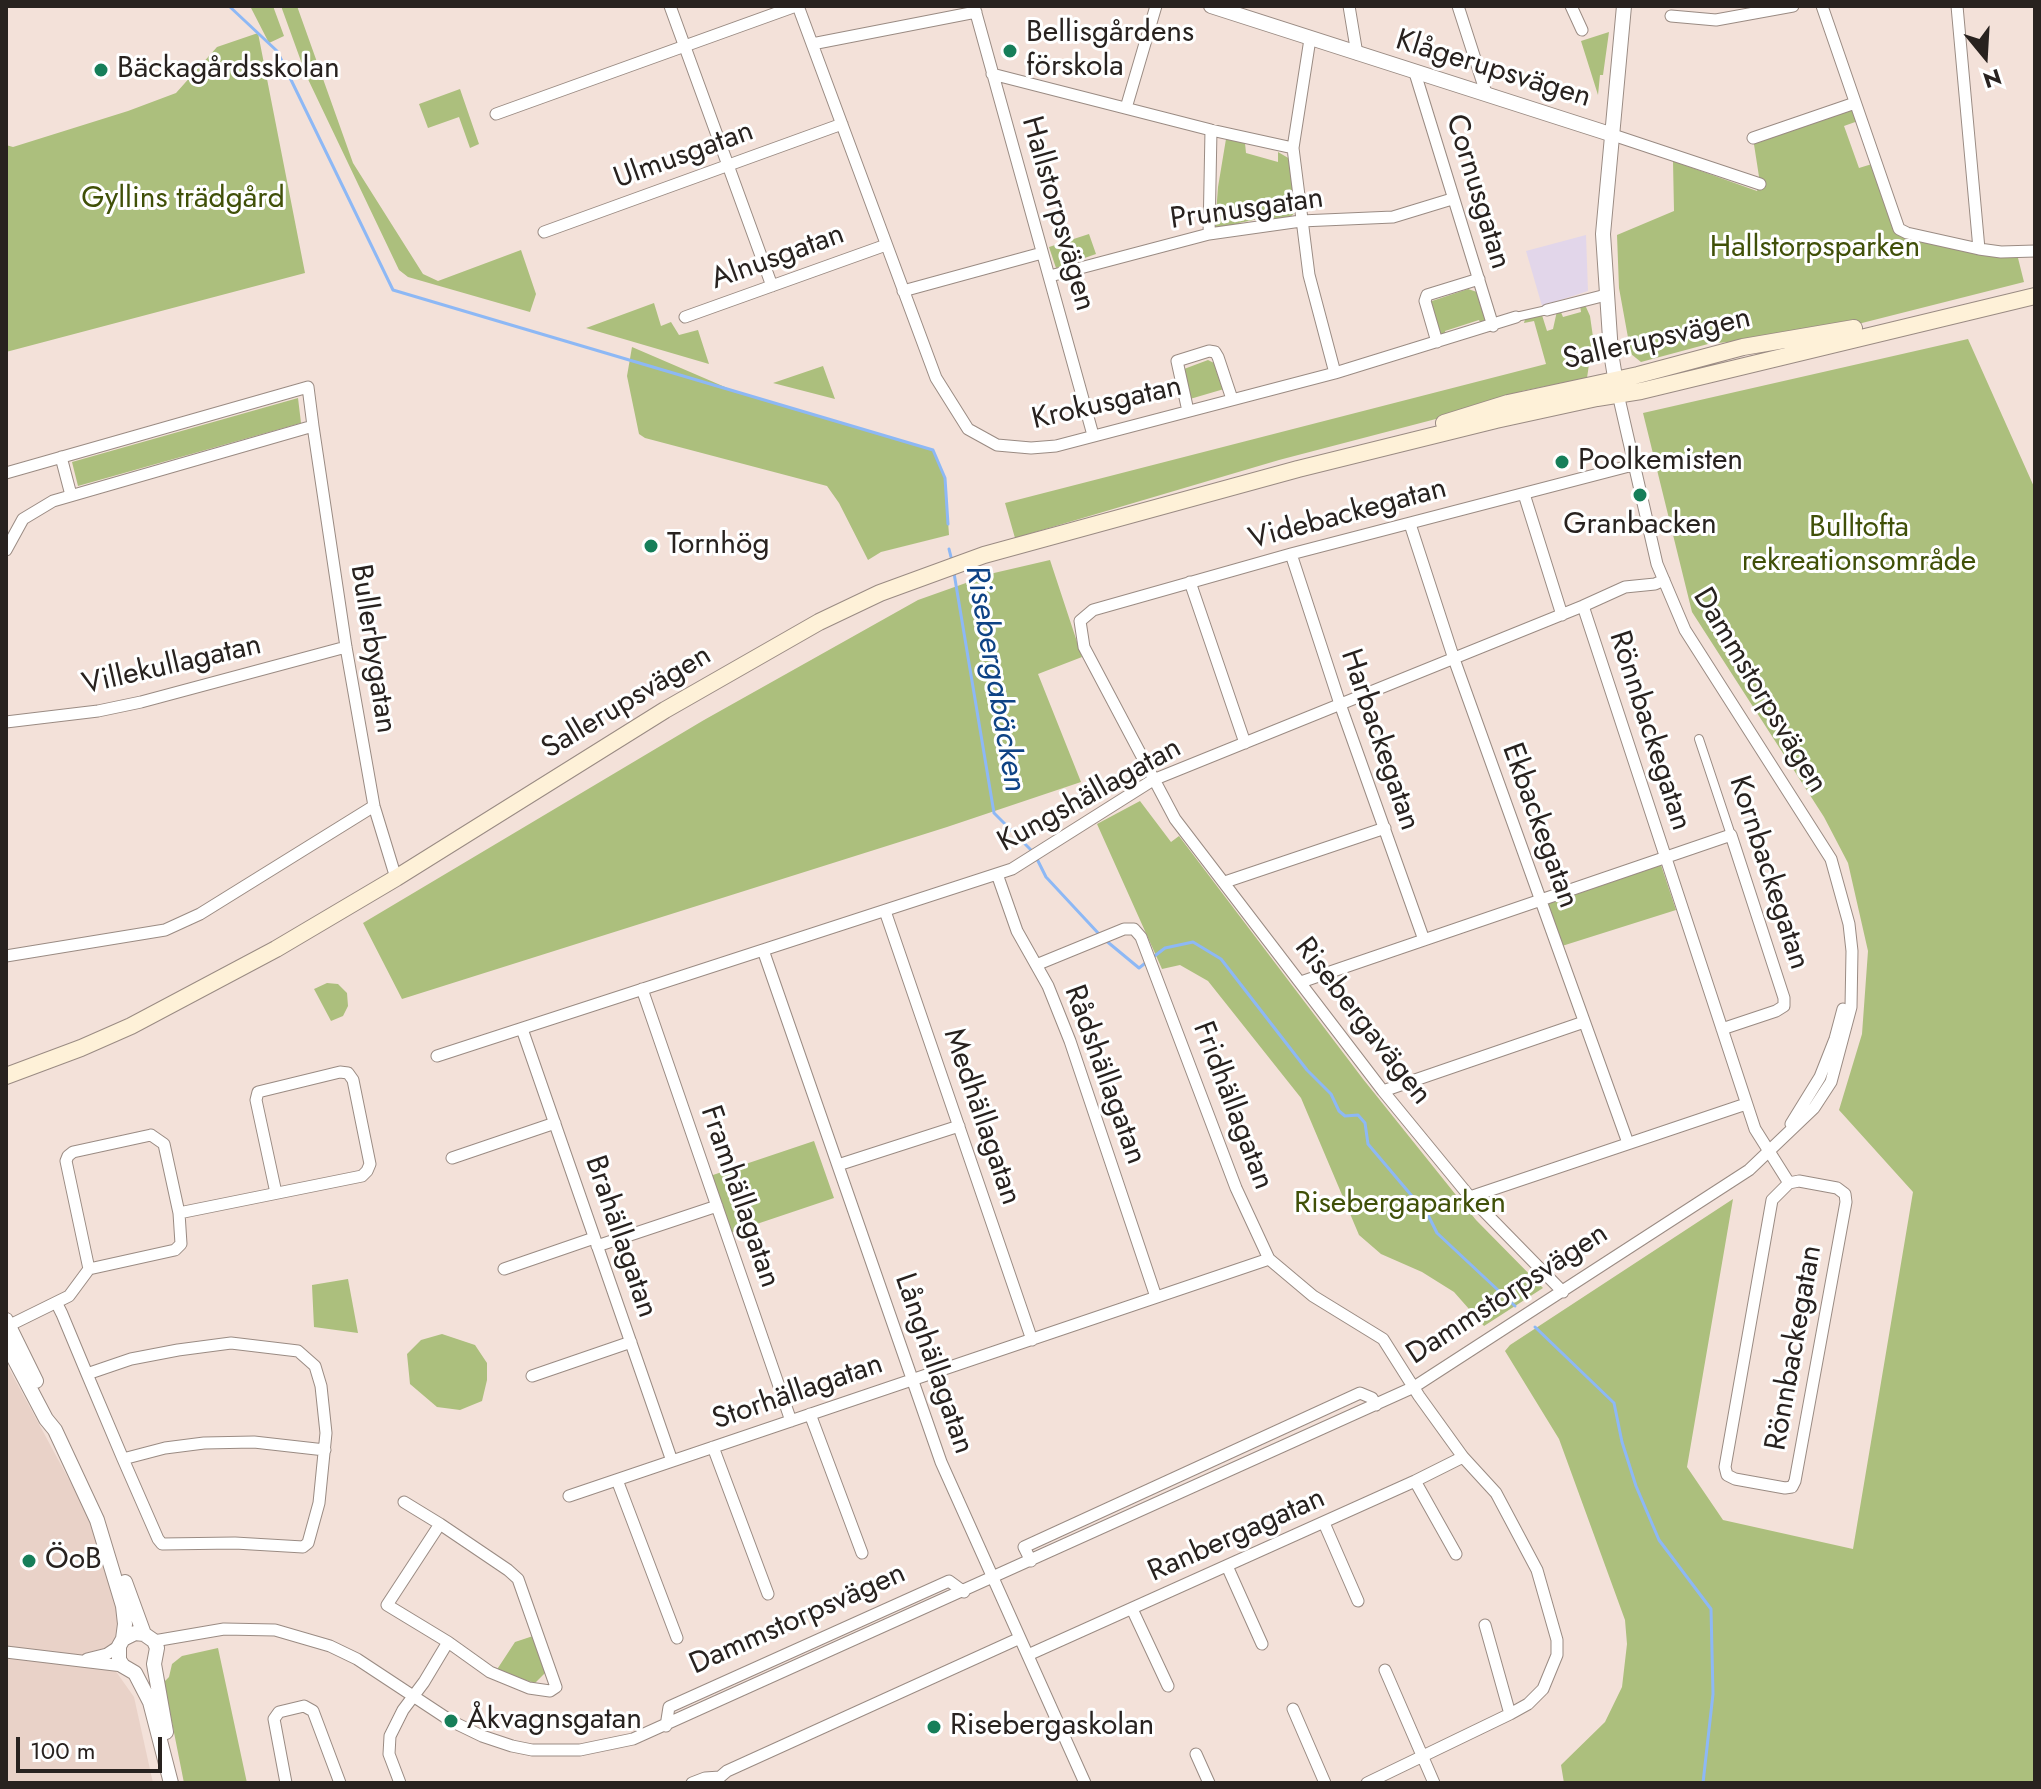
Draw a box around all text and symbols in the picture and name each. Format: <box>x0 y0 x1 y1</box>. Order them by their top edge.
place label: Bellisgårdens förskola <box>1026 16 1194 86</box>
north arrow <box>1945 16 2025 96</box>
street label: Klågerupsvägen <box>1391 23 1595 117</box>
marker: Bellisgårdens förskola <box>1001 42 1019 60</box>
place label: Bäckagårdsskolan <box>117 52 340 88</box>
marker: Bäckagårdsskolan <box>92 61 110 79</box>
text: N <box>1979 61 2006 97</box>
street label: Cornusgatan <box>1436 110 1518 274</box>
street label: Hallstorpsvägen <box>1012 113 1102 315</box>
street label: Ulmusgatan <box>609 114 759 198</box>
street label: Prunusgatan <box>1168 181 1326 239</box>
park label: Gyllins trädgård <box>81 182 285 218</box>
street label: Alnusgatan <box>706 217 850 299</box>
park label: Hallstorpsparken <box>1710 231 1920 267</box>
street label: Sallerupsvägen <box>1560 301 1754 379</box>
street label: Krokusgatan <box>1028 369 1186 439</box>
place label: Poolkemisten <box>1578 444 1743 480</box>
marker: Poolkemisten <box>1553 453 1571 471</box>
street label: Videbackegatan <box>1245 471 1451 559</box>
marker: Granbacken <box>1631 486 1649 504</box>
place label: Granbacken <box>1563 508 1717 544</box>
park label: Bulltofta rekreationsområde <box>1742 511 1976 582</box>
place label: Tornhög <box>667 528 770 564</box>
marker: Tornhög <box>642 537 660 555</box>
street label: Bullerbygatan <box>341 562 403 736</box>
water label: Risebergabäcken <box>955 563 1033 795</box>
street label: Dammstorpsvägen <box>1684 582 1834 800</box>
street label: Rönnbackegatan <box>1600 627 1698 835</box>
street label: Villekullagatan <box>79 628 265 704</box>
street label: Sallerupsvägen <box>536 638 718 768</box>
street label: Harbackegatan <box>1331 645 1427 835</box>
street label: Kungshällagatan <box>992 731 1188 861</box>
street label: Ekbackegatan <box>1493 739 1585 913</box>
street label: Kornbackegatan <box>1720 772 1816 974</box>
street label: Risebergavägen <box>1286 931 1438 1113</box>
street label: Rådshällagatan <box>1055 981 1153 1169</box>
street label: Fridhällagatan <box>1183 1017 1281 1195</box>
street label: Medhällagatan <box>934 1024 1028 1210</box>
street label: Framhällagatan <box>691 1101 787 1293</box>
street label: Brahällagatan <box>575 1151 665 1323</box>
park label: Risebergaparken <box>1294 1187 1506 1223</box>
street label: Dammstorpsvägen <box>1401 1217 1615 1373</box>
street label: Rönnbackegatan <box>1759 1243 1831 1453</box>
street label: Långhällagatan <box>885 1269 981 1459</box>
street label: Storhällagatan <box>708 1347 888 1439</box>
street label: Ranbergagatan <box>1143 1481 1331 1591</box>
place label: ÖoB <box>45 1543 102 1579</box>
marker: ÖoB <box>20 1552 38 1570</box>
street label: Dammstorpsvägen <box>684 1556 912 1684</box>
place label: Åkvagnsgatan <box>467 1703 642 1739</box>
place label: Risebergaskolan <box>950 1709 1154 1745</box>
marker: Åkvagnsgatan <box>442 1712 460 1730</box>
marker: Risebergaskolan <box>925 1718 943 1736</box>
scale bar <box>20 1721 166 1771</box>
text: 100 m <box>30 1733 96 1768</box>

